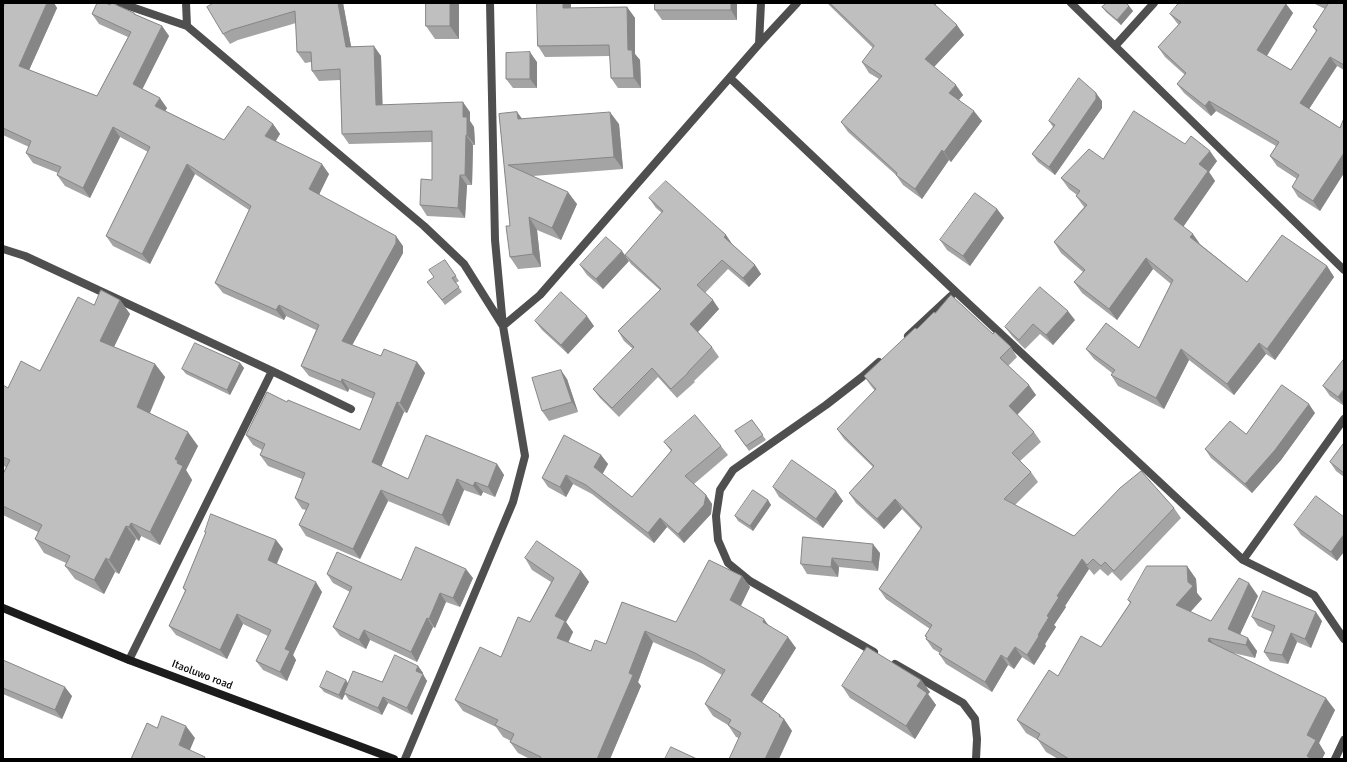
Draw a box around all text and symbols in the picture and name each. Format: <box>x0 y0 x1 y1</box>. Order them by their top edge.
street label: Itaoluwo road <box>170 657 234 693</box>

